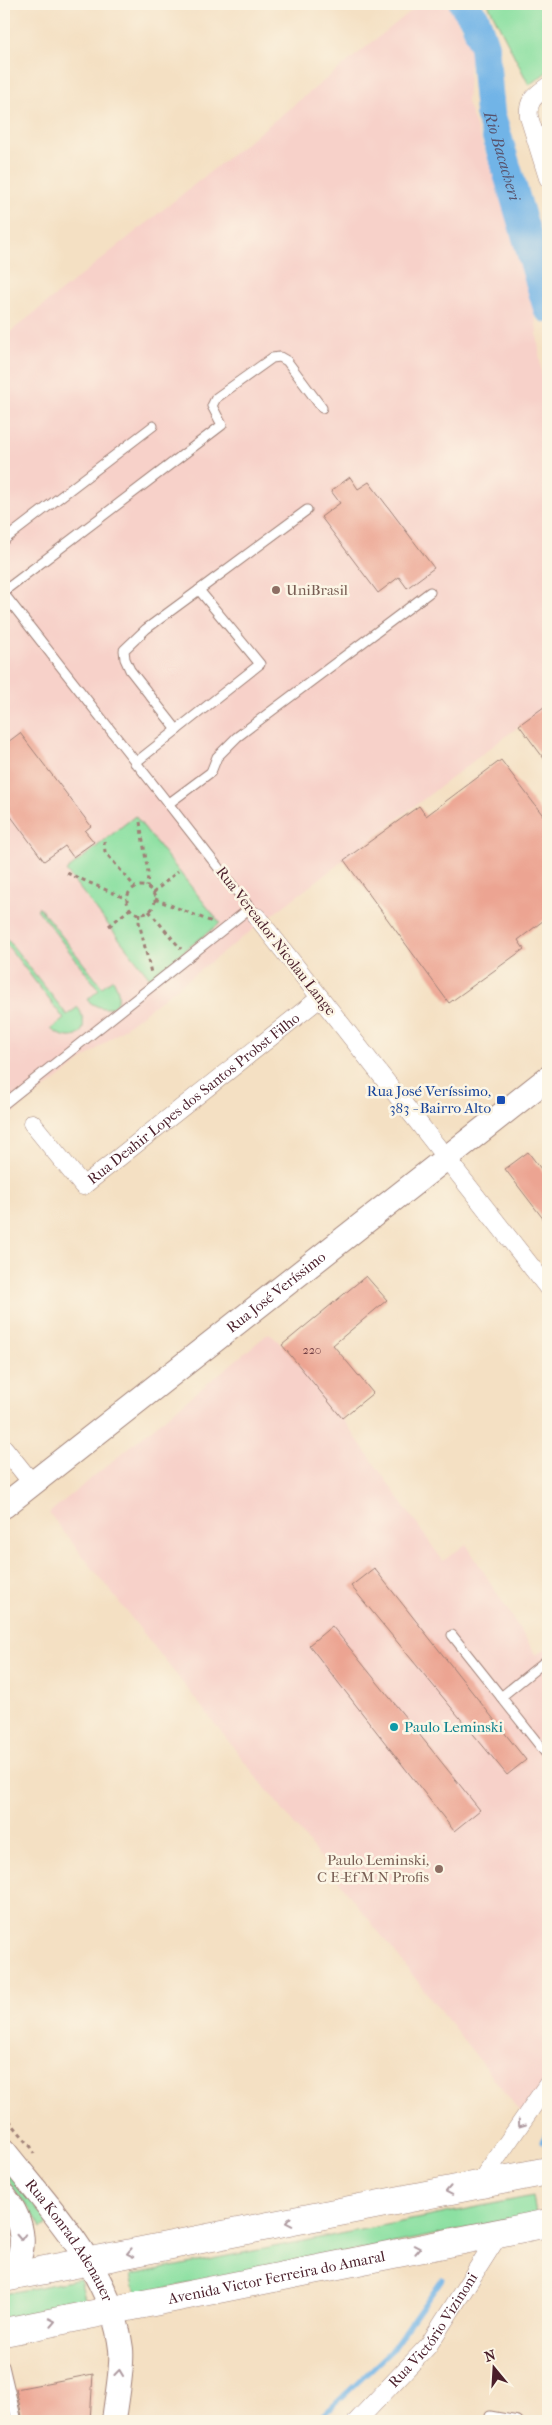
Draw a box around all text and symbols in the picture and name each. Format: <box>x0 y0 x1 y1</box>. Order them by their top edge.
water label: Rio Bacacheri <box>480 108 525 204</box>
place label: UniBrasil <box>286 581 348 599</box>
marker: UniBrasil <box>270 584 282 596</box>
street label: Rua Vereador Nicolau Lange <box>212 863 340 1020</box>
street label: Rua Deahir Lopes dos Santos Probst Filho <box>84 1009 303 1188</box>
place label: Rua José Veríssimo, 383 - Bairro Alto <box>367 1082 491 1117</box>
marker: Rua José Veríssimo, 383 - Bairro Alto <box>495 1094 507 1106</box>
street label: Rua José Veríssimo <box>223 1247 329 1337</box>
house number: 220 <box>303 1343 321 1357</box>
place label: Paulo Leminski <box>404 1718 504 1736</box>
marker: Paulo Leminski <box>388 1721 400 1733</box>
place label: Paulo Leminski, C E-Ef M N Profis <box>317 1851 429 1886</box>
marker: Paulo Leminski, C E-Ef M N Profis <box>433 1863 445 1875</box>
one-way arrow <box>518 2118 527 2128</box>
street label: Rua Konrad Adenauer <box>22 2175 117 2305</box>
one-way arrow <box>444 2185 453 2196</box>
one-way arrow <box>285 2216 294 2227</box>
one-way arrow <box>16 2233 27 2241</box>
one-way arrow <box>413 2245 421 2255</box>
street label: Avenida Victor Ferreira do Amaral <box>166 2247 387 2308</box>
one-way arrow <box>126 2248 134 2258</box>
street label: Rua Victório Vizinoni <box>385 2269 482 2391</box>
one-way arrow <box>47 2317 56 2328</box>
north arrow <box>470 2342 520 2392</box>
text: N <box>482 2346 498 2366</box>
one-way arrow <box>113 2368 124 2376</box>

